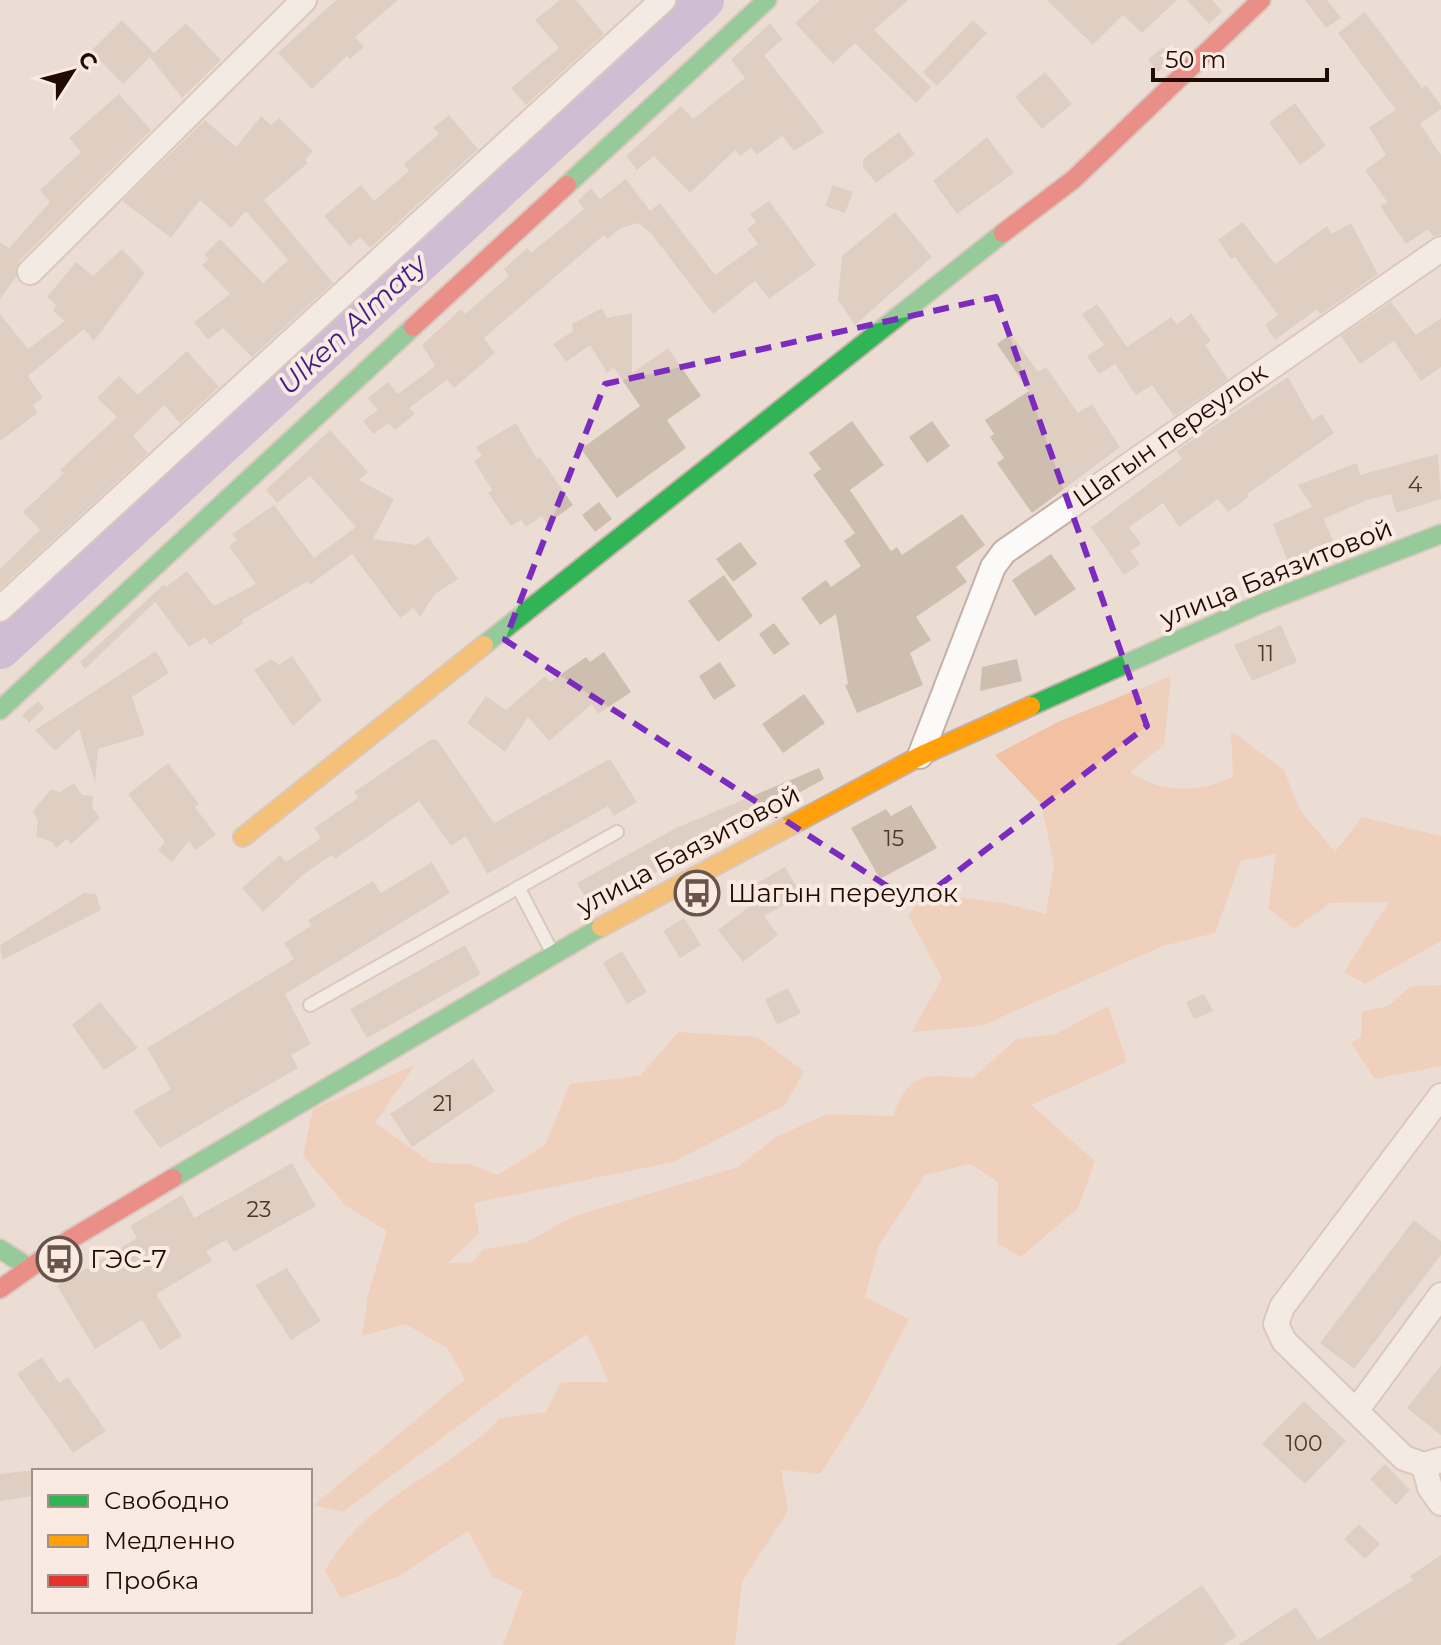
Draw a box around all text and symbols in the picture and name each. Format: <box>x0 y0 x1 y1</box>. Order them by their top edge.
north arrow <box>32 32 112 112</box>
scale bar <box>1153 32 1327 82</box>
text: 50 m <box>1165 45 1226 74</box>
text: С <box>72 46 103 75</box>
water label: Ulken Almaty <box>271 245 434 401</box>
street label: Шагын переулок <box>1067 356 1273 514</box>
house number: 4 <box>1408 471 1423 498</box>
street label: улица Баязитовой <box>1154 512 1397 635</box>
house number: 11 <box>1258 640 1274 667</box>
street label: улица Баязитовой <box>570 778 805 923</box>
house number: 15 <box>884 825 904 852</box>
bus stop icon: Шагын переулок <box>673 869 721 917</box>
place label: Шагын переулок <box>728 877 958 909</box>
house number: 21 <box>433 1090 453 1117</box>
house number: 23 <box>247 1196 271 1223</box>
bus stop icon: ГЭС-7 <box>35 1235 83 1283</box>
place label: ГЭС-7 <box>90 1243 167 1275</box>
house number: 100 <box>1285 1430 1323 1457</box>
legend <box>32 1469 312 1613</box>
text: Свободно <box>104 1486 229 1515</box>
text: Медленно <box>104 1526 235 1555</box>
text: Пробка <box>104 1566 199 1595</box>

